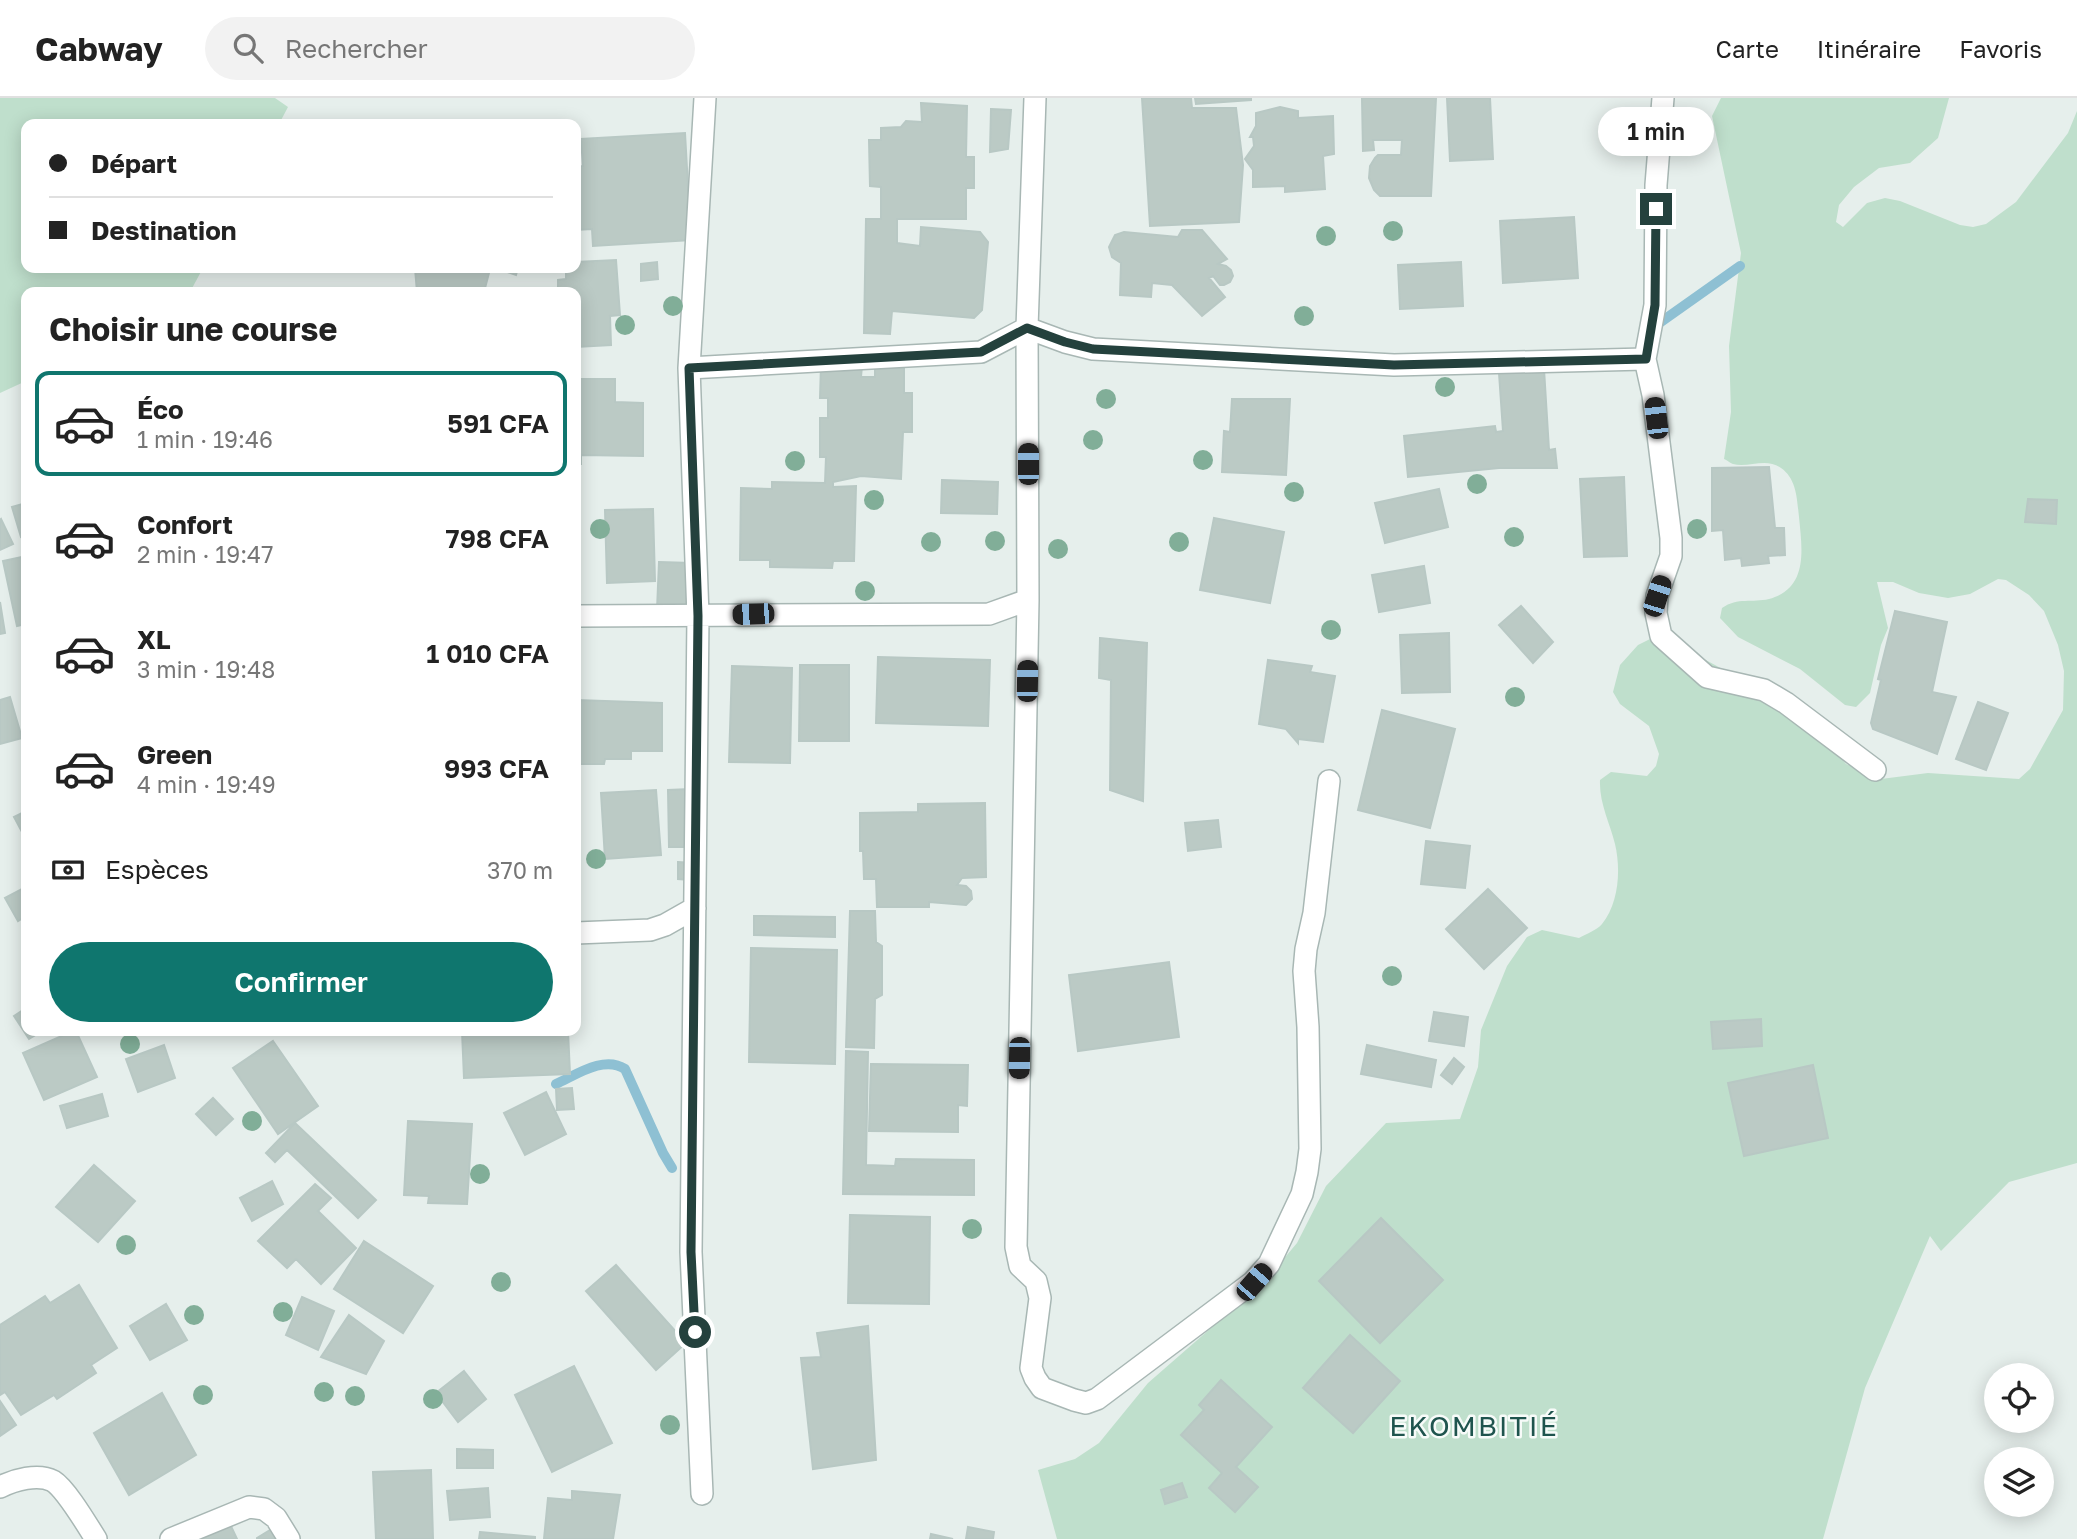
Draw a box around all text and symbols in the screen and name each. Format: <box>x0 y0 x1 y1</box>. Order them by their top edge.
search box <box>205 17 695 80</box>
text: Cabway <box>35 29 163 68</box>
icon: search <box>229 29 267 67</box>
text: Rechercher <box>285 33 428 64</box>
text: Carte <box>1716 34 1779 63</box>
text: Itinéraire <box>1817 34 1921 63</box>
text: Favoris <box>1959 34 2042 63</box>
callout: 1 min <box>1598 108 1714 156</box>
text: 1 min <box>1627 117 1685 145</box>
text: Départ <box>91 148 177 179</box>
route end <box>1640 193 1672 225</box>
text: Destination <box>91 215 237 246</box>
text: Choisir une course <box>49 310 337 348</box>
icon: car <box>53 392 116 455</box>
text: Éco <box>137 394 184 425</box>
car <box>1644 396 1669 440</box>
text: 591 CFA <box>447 408 549 439</box>
text: 1 min · 19:46 <box>137 425 273 453</box>
car <box>1018 443 1039 485</box>
icon: car <box>53 507 116 570</box>
text: Confort <box>137 509 233 540</box>
text: 798 CFA <box>446 523 549 554</box>
text: 2 min · 19:47 <box>137 540 273 568</box>
car <box>1641 573 1674 619</box>
car <box>732 603 775 625</box>
icon: car <box>53 622 116 685</box>
text: XL <box>137 624 171 655</box>
text: 1 010 CFA <box>426 638 549 669</box>
text: 3 min · 19:48 <box>137 655 275 683</box>
car <box>1017 660 1038 702</box>
icon: car <box>53 737 116 800</box>
text: Green <box>137 739 212 770</box>
text: 993 CFA <box>444 753 549 784</box>
text: 4 min · 19:49 <box>137 770 276 798</box>
icon: cash <box>49 851 87 889</box>
text: Espèces <box>105 854 209 885</box>
text: 370 m <box>487 856 553 884</box>
button: Confirmer <box>49 942 553 1022</box>
car <box>1009 1037 1030 1079</box>
car <box>1233 1259 1276 1305</box>
route start <box>679 1316 711 1348</box>
map controls <box>1984 1363 2054 1517</box>
button: locate <box>1984 1363 2054 1433</box>
district label: EKOMBITIÉ <box>1389 1409 1559 1442</box>
button: layers <box>1984 1447 2054 1517</box>

